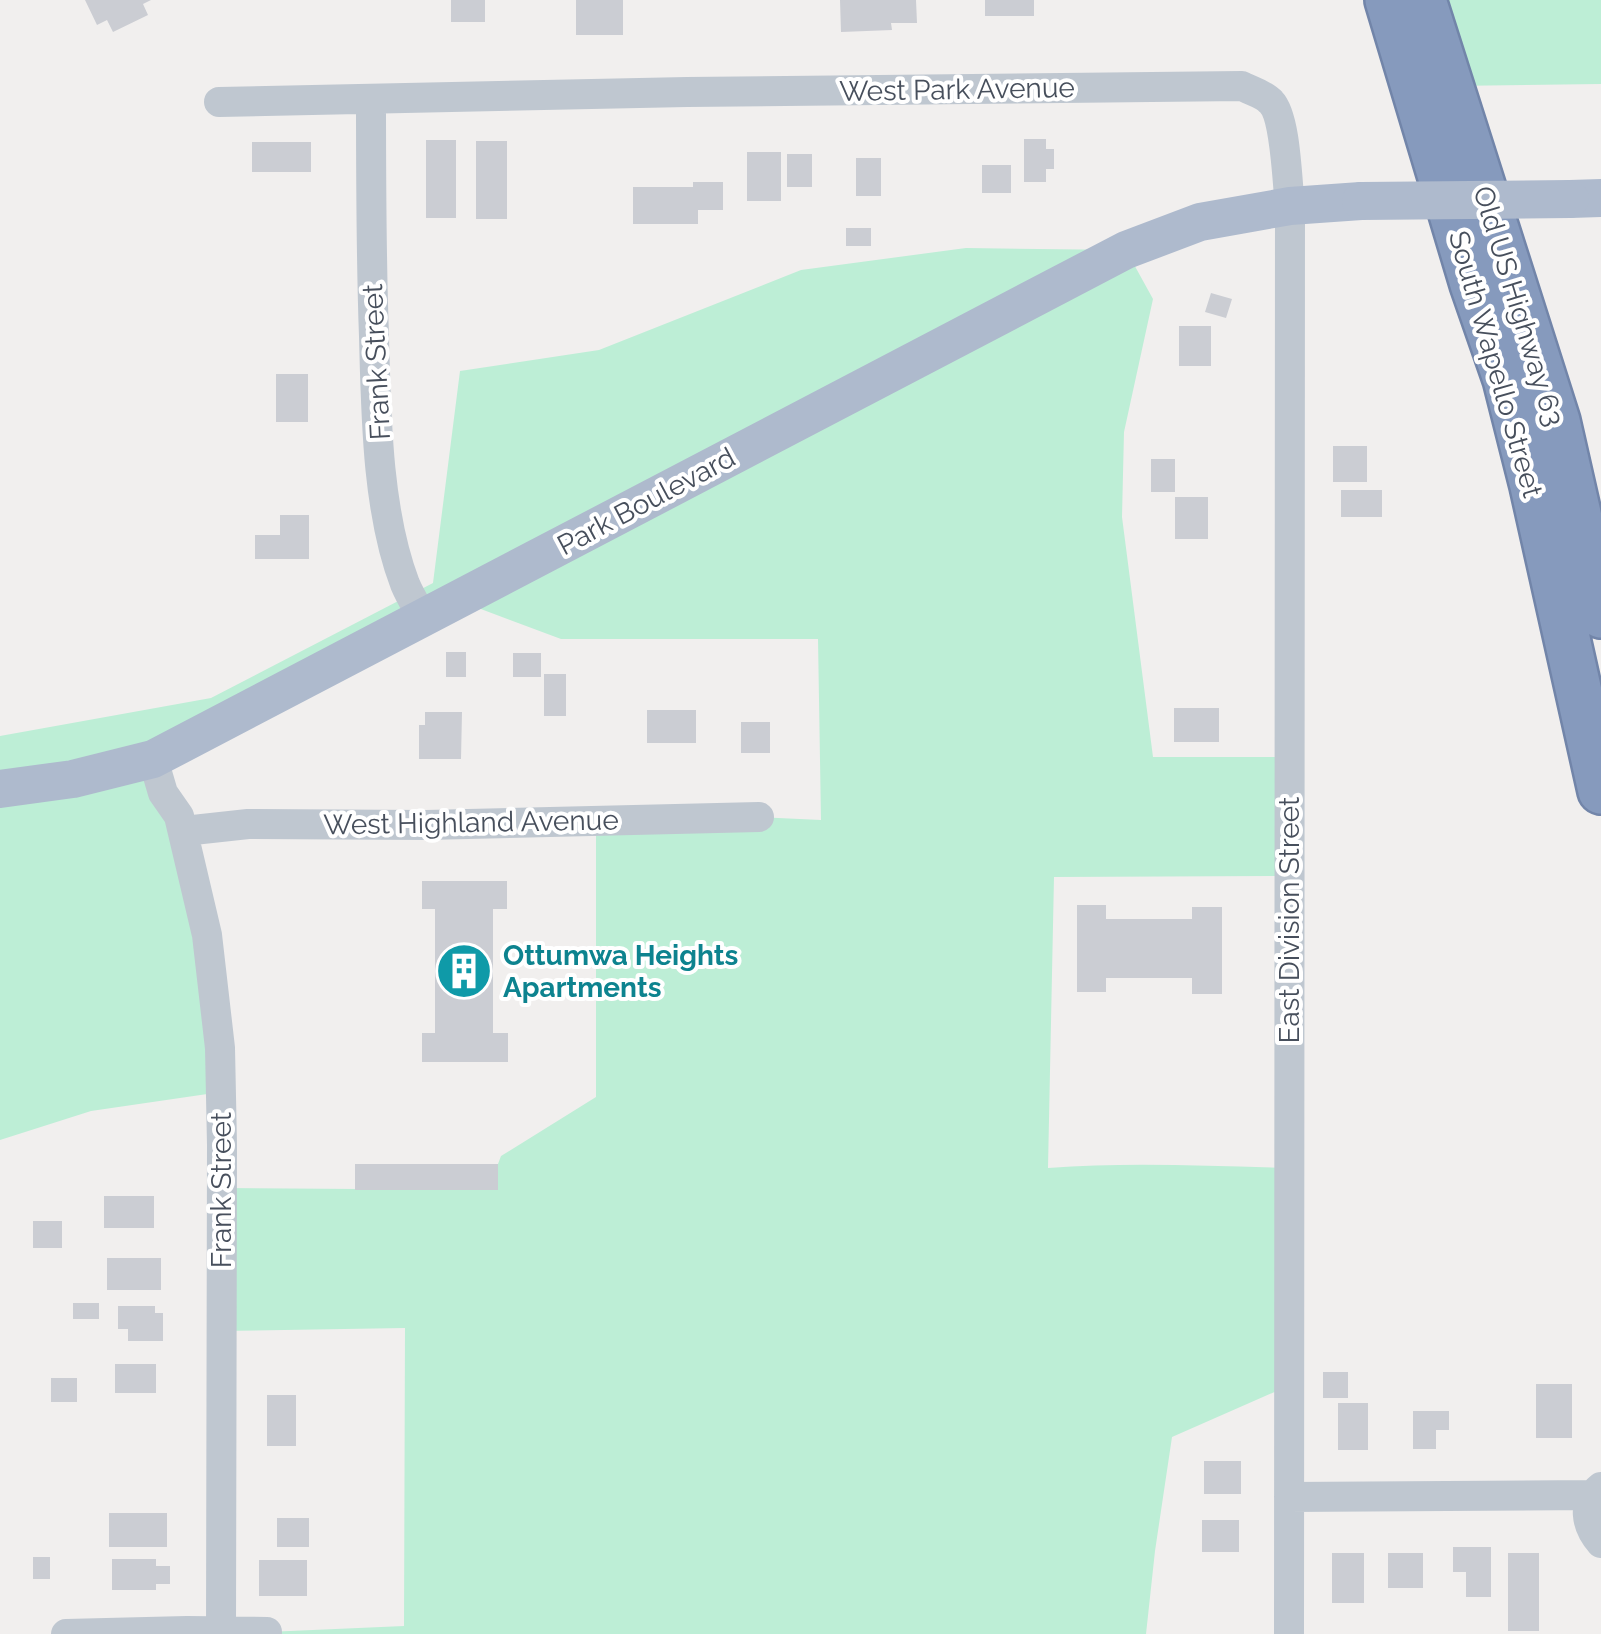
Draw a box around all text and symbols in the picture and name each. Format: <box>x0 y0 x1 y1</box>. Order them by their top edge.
street label: West Park Avenue <box>839 71 1075 108</box>
street label: Old US Highway 63 <box>1466 182 1571 430</box>
street label: South Wapello Street <box>1442 227 1550 502</box>
street label: Frank Street <box>356 282 397 441</box>
street label: Park Boulevard <box>552 441 741 562</box>
street label: East Division Street <box>1273 796 1306 1043</box>
street label: West Highland Avenue <box>323 803 619 842</box>
place label: Ottumwa Heights Apartments <box>503 939 738 1004</box>
building icon: Ottumwa Heights Apartments <box>434 941 494 1001</box>
street label: Frank Street <box>205 1111 238 1268</box>

